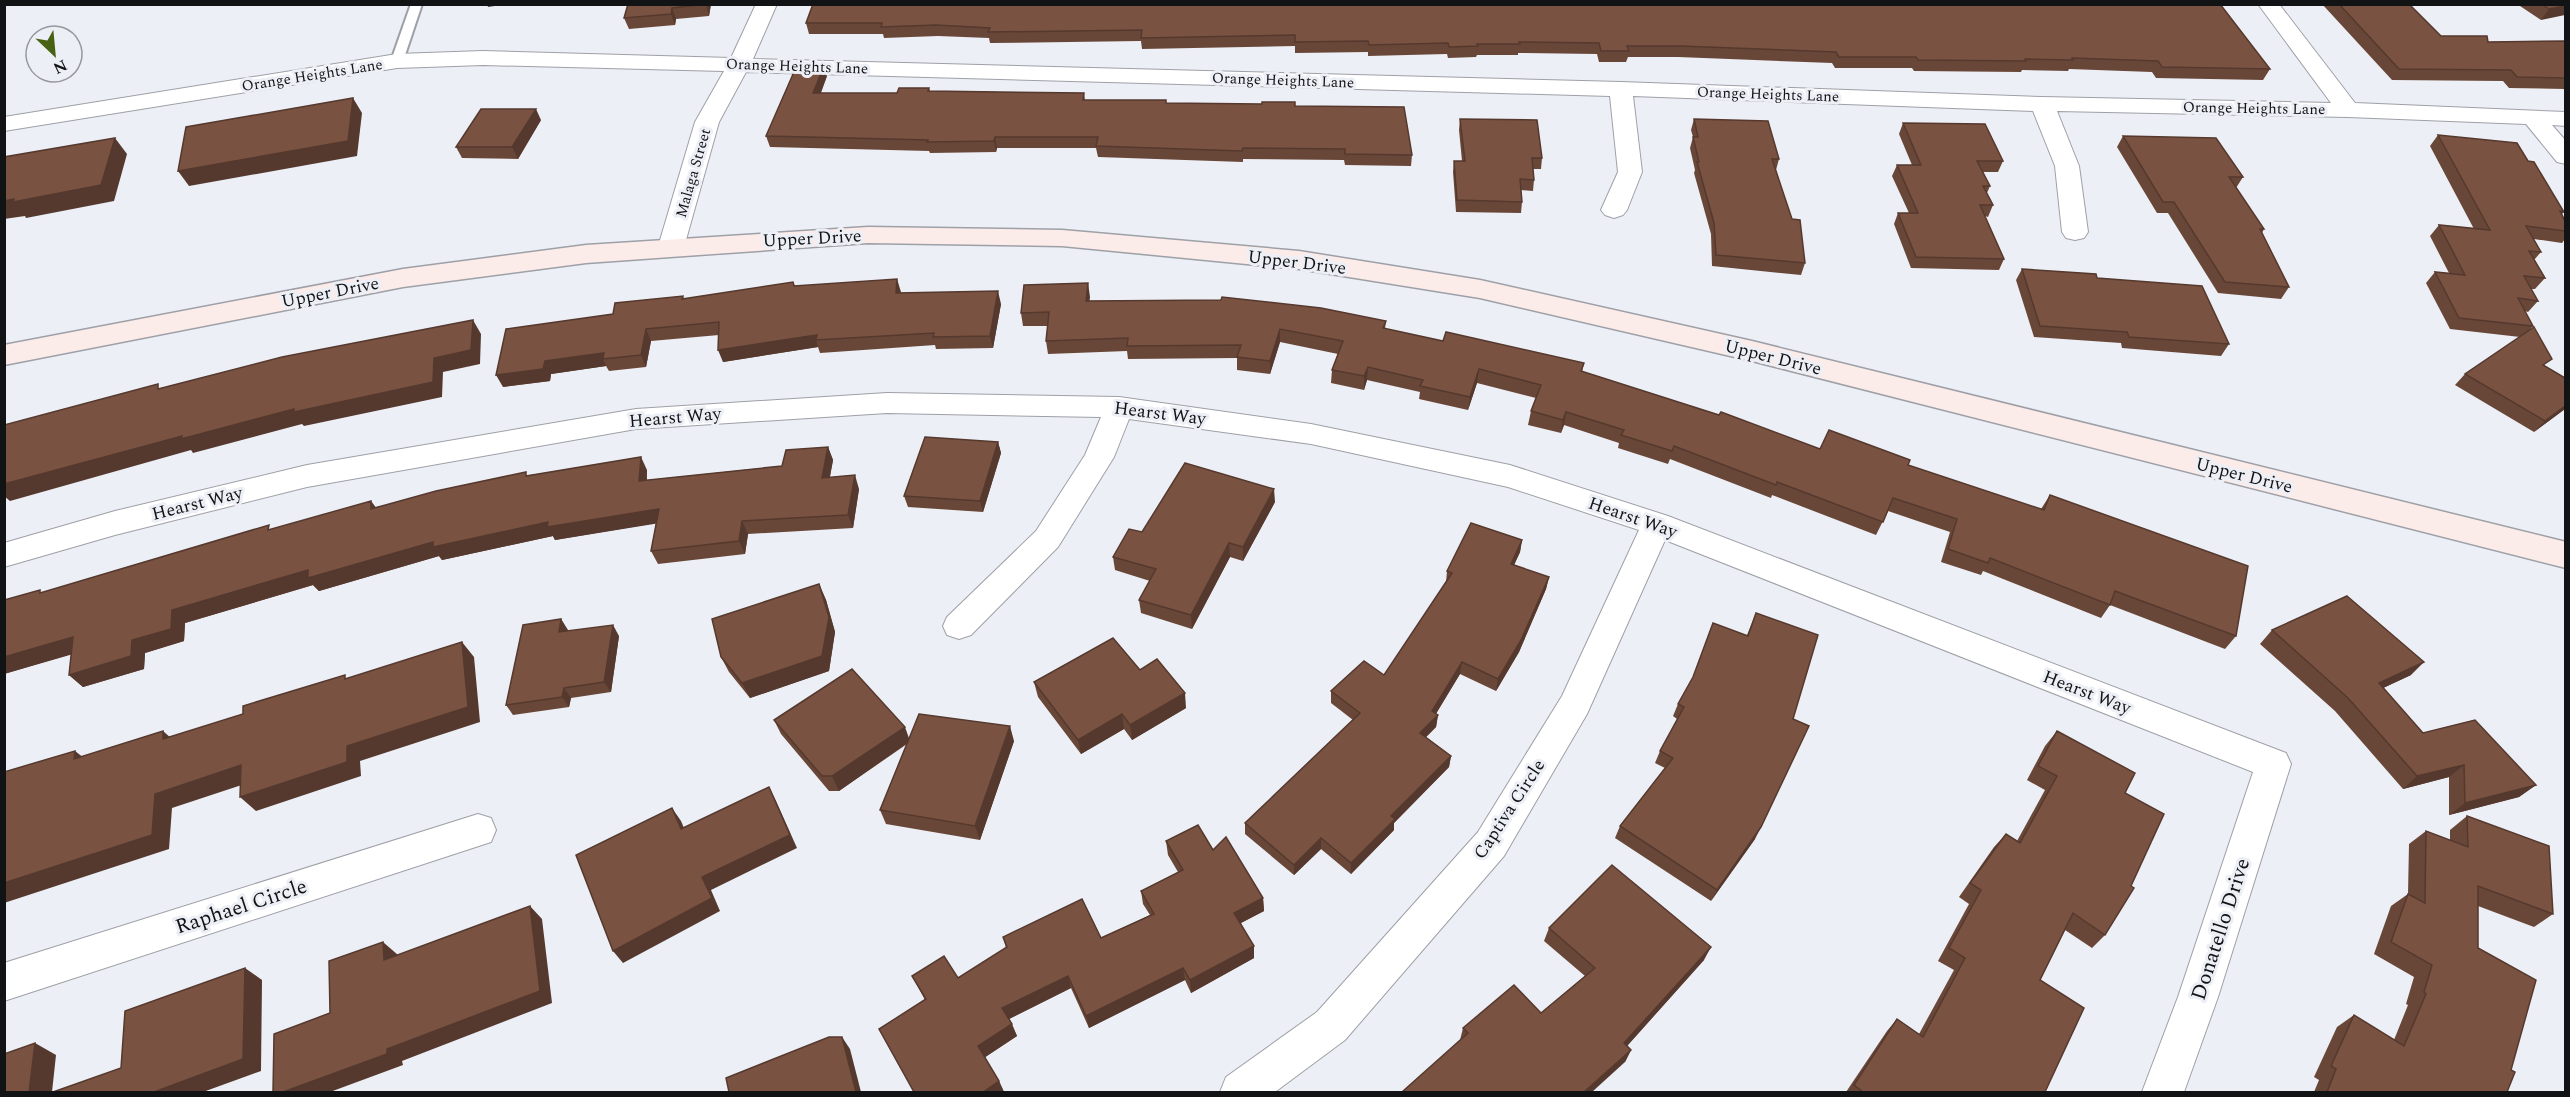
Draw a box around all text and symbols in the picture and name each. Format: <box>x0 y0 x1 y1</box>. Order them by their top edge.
north arrow <box>24 24 84 84</box>
text: N <box>49 53 71 80</box>
street label: Orange Heights Lane <box>240 53 384 98</box>
street label: Orange Heights Lane <box>725 53 869 80</box>
street label: Orange Heights Lane <box>1211 67 1355 94</box>
street label: Orange Heights Lane <box>1696 81 1840 108</box>
street label: Orange Heights Lane <box>2183 96 2325 121</box>
street label: Malaga Street <box>670 126 717 220</box>
street label: Upper Drive <box>762 222 862 255</box>
street label: Upper Drive <box>1246 243 1348 282</box>
street label: Upper Drive <box>279 270 381 315</box>
street label: Upper Drive <box>1722 332 1824 383</box>
street label: Hearst Way <box>1112 394 1209 433</box>
street label: Hearst Way <box>628 400 724 435</box>
street label: Upper Drive <box>2193 450 2295 501</box>
street label: Hearst Way <box>149 479 247 528</box>
street label: Hearst Way <box>1585 490 1682 546</box>
street label: Hearst Way <box>2039 663 2136 722</box>
street label: Captiva Circle <box>1467 754 1552 865</box>
street label: Donatello Drive <box>2183 854 2259 1005</box>
street label: Raphael Circle <box>171 871 311 943</box>

